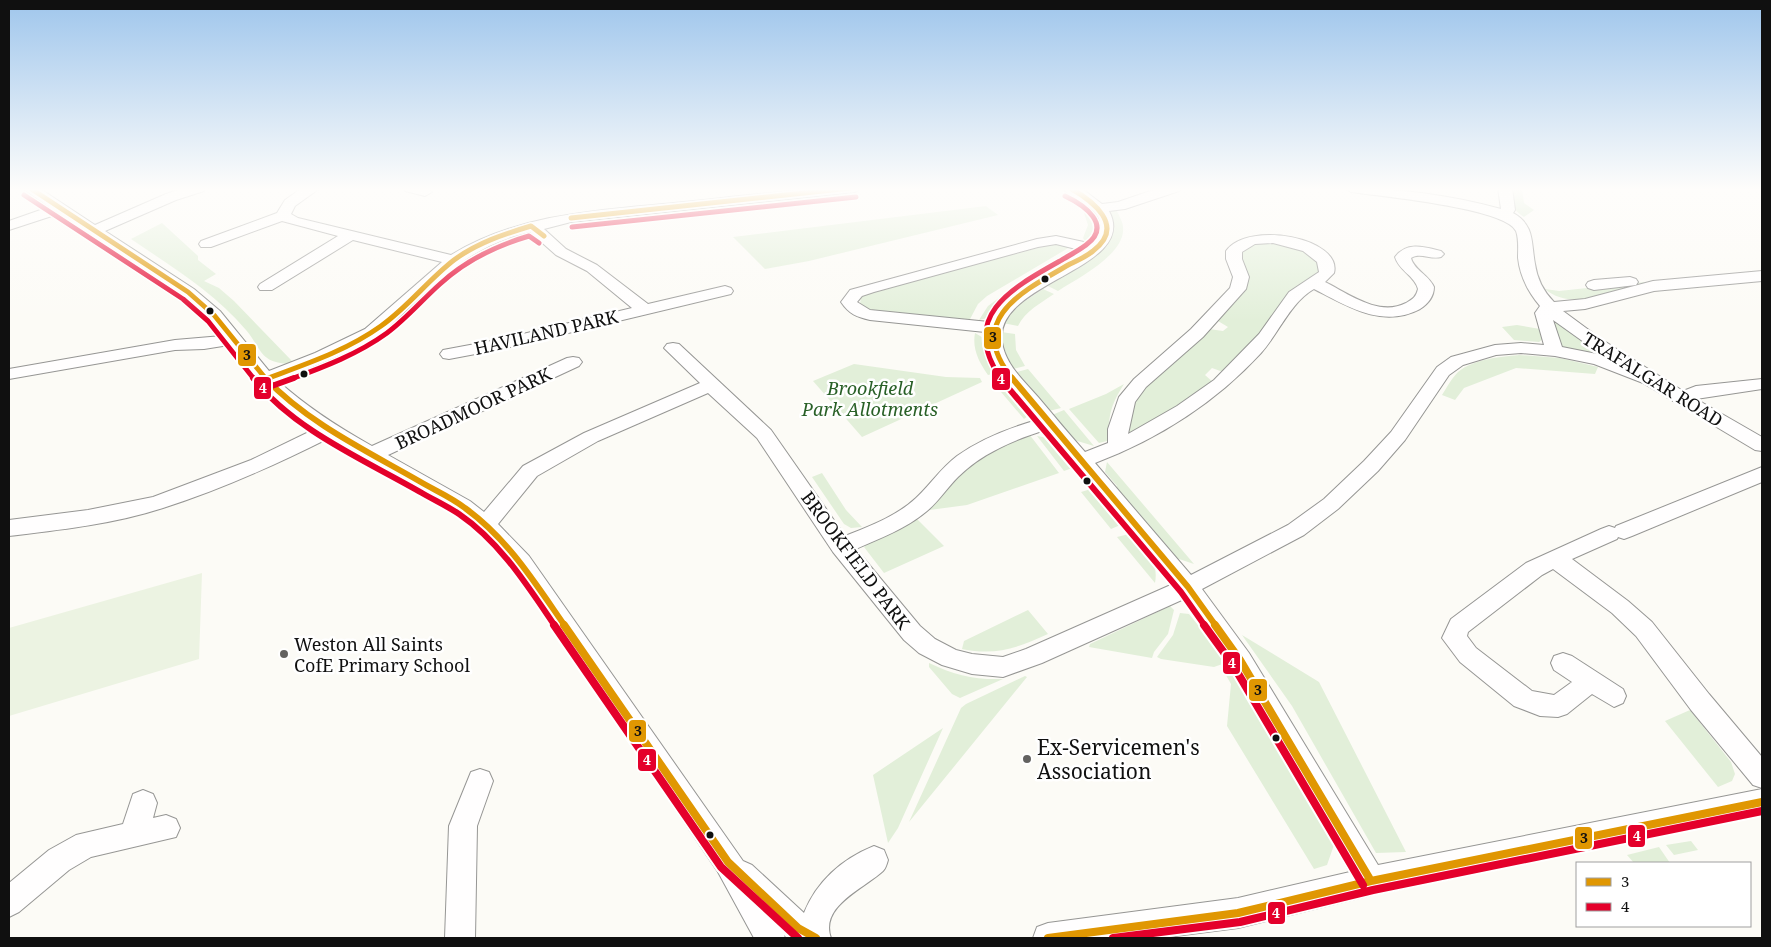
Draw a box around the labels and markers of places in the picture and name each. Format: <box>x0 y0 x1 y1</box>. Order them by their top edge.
unlabelled marker <box>1040 274 1050 284</box>
unlabelled marker <box>205 306 215 316</box>
unlabelled marker <box>299 369 309 379</box>
unlabelled marker <box>1082 476 1092 486</box>
place label: Weston All Saints CofE Primary School <box>294 632 470 677</box>
marker: Weston All Saints CofE Primary School <box>278 648 290 660</box>
place label: Ex-Servicemen's Association <box>1037 733 1200 785</box>
unlabelled marker <box>1271 733 1281 743</box>
marker: Ex-Servicemen's Association <box>1021 753 1033 765</box>
unlabelled marker <box>705 830 715 840</box>

